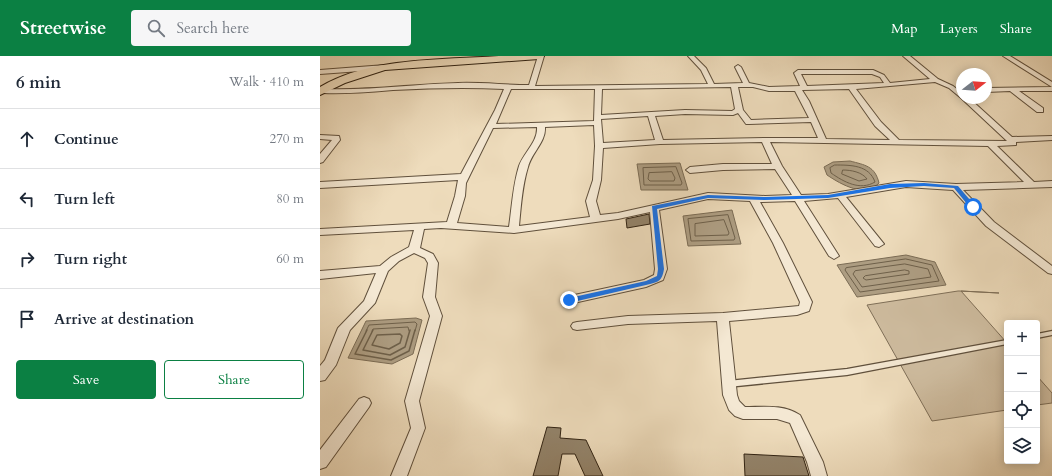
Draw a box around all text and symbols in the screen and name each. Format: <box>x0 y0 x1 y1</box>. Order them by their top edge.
search box <box>131 10 411 46</box>
text: Streetwise <box>20 15 107 41</box>
icon: search <box>145 17 167 39</box>
text: Search here <box>177 18 249 38</box>
text: Map <box>891 19 918 38</box>
text: Layers <box>940 19 978 38</box>
text: Share <box>1000 19 1032 38</box>
north arrow <box>956 68 992 104</box>
text: 6 min <box>16 71 61 94</box>
text: Walk · 410 m <box>229 73 304 91</box>
icon: ahead <box>16 128 38 150</box>
text: Continue <box>54 129 119 149</box>
text: 270 m <box>270 130 304 148</box>
icon: left <box>16 188 38 210</box>
text: Turn left <box>54 189 115 209</box>
text: 80 m <box>276 190 304 208</box>
route start <box>964 198 982 216</box>
icon: right <box>16 248 38 270</box>
text: Turn right <box>54 249 127 269</box>
text: 60 m <box>276 250 304 268</box>
route end <box>560 291 578 309</box>
icon: arrive <box>16 308 38 330</box>
text: Arrive at destination <box>54 309 194 329</box>
map controls <box>1004 320 1040 464</box>
button: + <box>1004 320 1040 356</box>
button: − <box>1004 356 1040 392</box>
button: Save <box>16 360 156 399</box>
button: Share <box>164 360 304 399</box>
button: locate <box>1004 392 1040 428</box>
button: layers <box>1004 428 1040 464</box>

